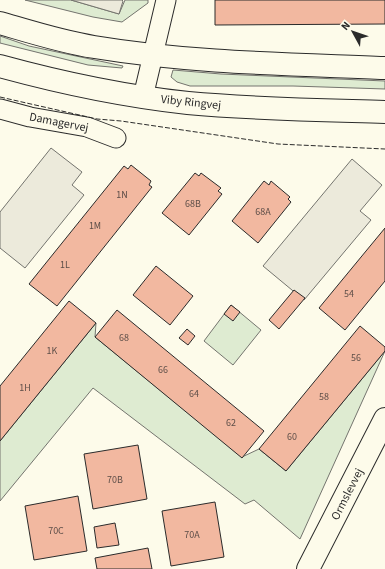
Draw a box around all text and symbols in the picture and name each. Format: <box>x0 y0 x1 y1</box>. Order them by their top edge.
north arrow <box>333 12 373 52</box>
text: N <box>338 18 354 34</box>
street label: Viby Ringvej <box>160 91 222 114</box>
street label: Damagervej <box>28 108 90 137</box>
house number: 1N <box>116 188 128 202</box>
house number: 68B <box>185 197 201 211</box>
house number: 68A <box>255 205 271 219</box>
house number: 1M <box>89 219 101 233</box>
house number: 1L <box>60 258 70 272</box>
house number: 54 <box>344 287 354 301</box>
house number: 68 <box>119 331 129 345</box>
house number: 1K <box>47 344 58 358</box>
house number: 56 <box>351 351 361 365</box>
house number: 66 <box>158 363 168 377</box>
house number: 1H <box>19 381 31 395</box>
house number: 64 <box>189 387 199 401</box>
house number: 58 <box>319 390 329 404</box>
house number: 62 <box>226 416 236 430</box>
house number: 60 <box>287 430 297 444</box>
street label: Ormslevvej <box>327 465 368 523</box>
house number: 70B <box>107 473 123 487</box>
house number: 70C <box>48 524 64 538</box>
house number: 70A <box>184 528 200 542</box>

